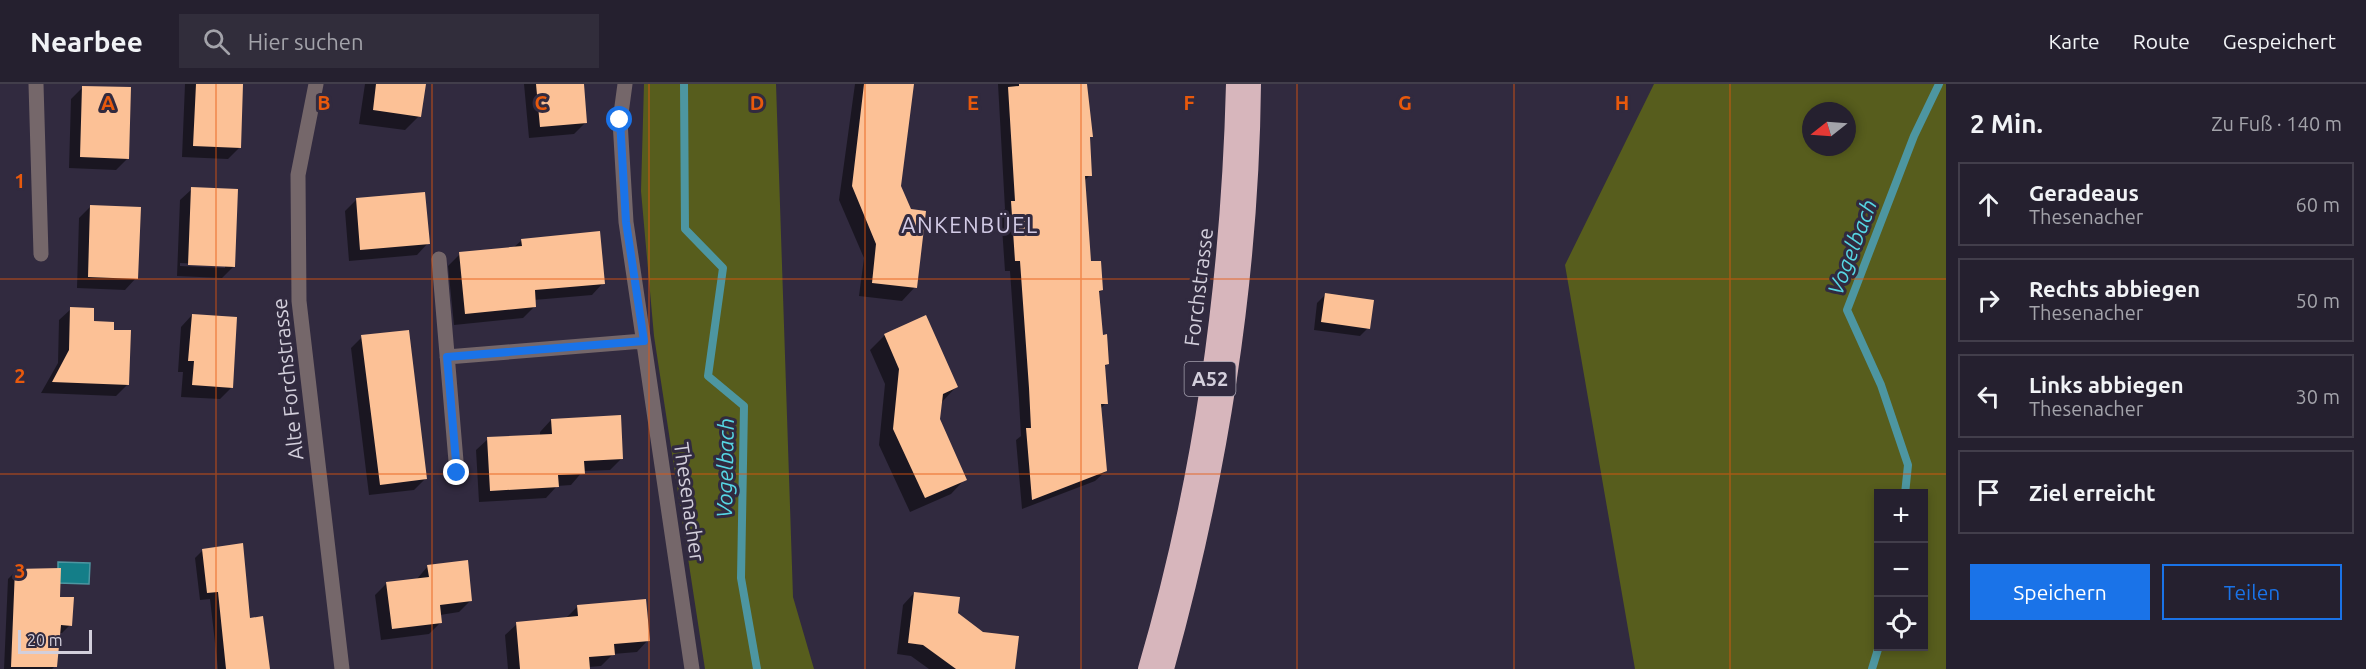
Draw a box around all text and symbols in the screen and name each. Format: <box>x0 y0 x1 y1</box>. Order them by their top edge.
search box <box>179 14 599 68</box>
icon: search <box>200 25 233 58</box>
text: Nearbee <box>30 26 143 57</box>
text: Hier suchen <box>248 29 364 54</box>
text: Karte <box>2048 29 2100 53</box>
text: Route <box>2133 29 2190 53</box>
text: Gespeichert <box>2223 29 2336 53</box>
text: A <box>101 91 115 114</box>
text: B <box>317 91 331 114</box>
text: C <box>535 91 548 114</box>
text: D <box>750 91 764 114</box>
text: E <box>967 91 979 114</box>
text: F <box>1183 91 1195 114</box>
text: G <box>1398 91 1412 114</box>
text: H <box>1615 91 1629 114</box>
north arrow <box>1802 102 1856 156</box>
route start <box>606 106 632 132</box>
text: 2 Min. <box>1970 109 2043 138</box>
text: Zu Fuß · 140 m <box>2211 112 2342 135</box>
text: 1 <box>14 169 26 192</box>
text: Geradeaus <box>2029 180 2139 205</box>
icon: ahead <box>1972 188 2005 221</box>
text: 60 m <box>2296 193 2340 216</box>
water label: Vogelbach <box>1822 196 1881 298</box>
text: Thesenacher <box>2029 205 2143 228</box>
district label: ANKENBÜEL <box>901 212 1039 237</box>
street label: Forchstrasse <box>1179 226 1217 347</box>
text: Rechts abbiegen <box>2029 276 2200 301</box>
icon: right <box>1972 284 2005 317</box>
text: 50 m <box>2296 289 2340 312</box>
street label: Alte Forchstrasse <box>267 297 307 461</box>
text: Thesenacher <box>2029 301 2143 324</box>
road number: A52 <box>1184 362 1236 396</box>
text: 2 <box>14 364 26 387</box>
text: Links abbiegen <box>2029 372 2184 397</box>
icon: left <box>1972 380 2005 413</box>
text: 30 m <box>2296 385 2340 408</box>
text: Thesenacher <box>2029 397 2143 420</box>
water label: Vogelbach <box>711 418 738 518</box>
street label: Thesenacher <box>670 441 710 563</box>
route end <box>443 459 469 485</box>
icon: arrive <box>1972 476 2005 509</box>
text: Ziel erreicht <box>2029 480 2156 505</box>
map controls <box>1874 489 1928 651</box>
button: + <box>1874 489 1928 543</box>
button: − <box>1874 543 1928 597</box>
text: 3 <box>14 559 26 582</box>
button: Speichern <box>1970 564 2150 620</box>
button: Teilen <box>2162 564 2342 620</box>
button: locate <box>1874 597 1928 651</box>
scale bar <box>18 627 92 654</box>
text: 20 m <box>27 631 63 649</box>

